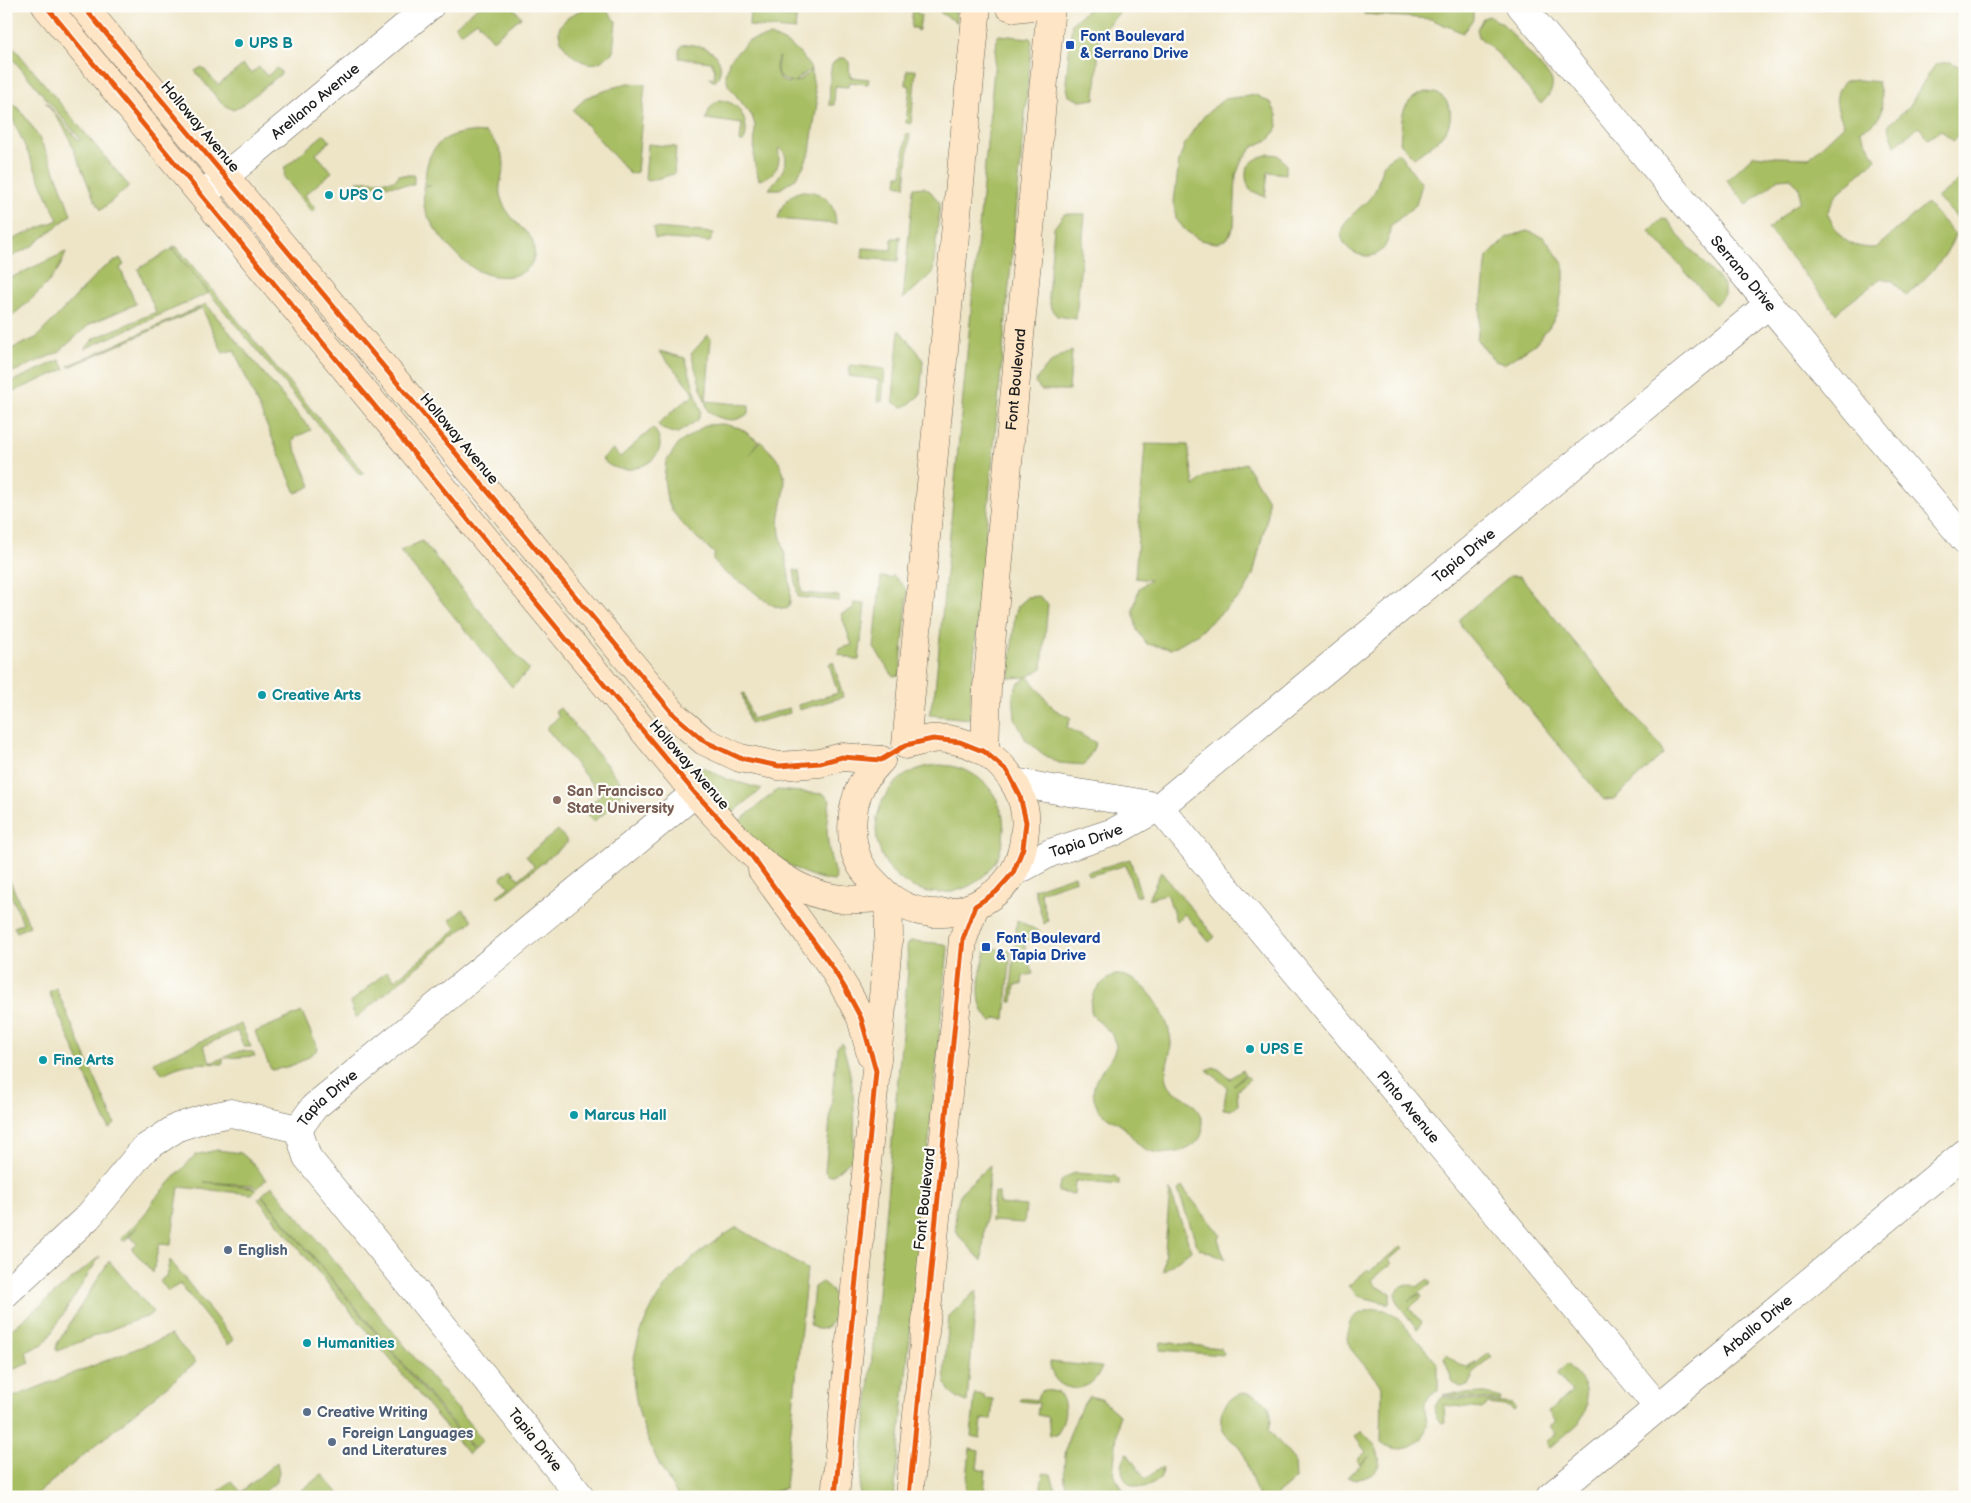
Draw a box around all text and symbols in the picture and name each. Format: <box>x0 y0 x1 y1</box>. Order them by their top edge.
place label: Font Boulevard & Serrano Drive <box>1080 27 1189 63</box>
place label: UPS B <box>249 34 293 53</box>
marker: UPS B <box>233 37 245 49</box>
marker: Font Boulevard & Serrano Drive <box>1064 39 1076 51</box>
street label: Arellano Avenue <box>267 59 364 144</box>
street label: Holloway Avenue <box>156 78 244 177</box>
place label: UPS C <box>339 186 383 205</box>
marker: UPS C <box>323 189 335 201</box>
street label: Serrano Drive <box>1706 232 1781 316</box>
street label: Font Boulevard <box>1002 327 1030 431</box>
street label: Holloway Avenue <box>415 390 503 489</box>
street label: Tapia Drive <box>1428 524 1499 587</box>
place label: Creative Arts <box>272 686 361 705</box>
marker: Creative Arts <box>256 689 268 701</box>
street label: Holloway Avenue <box>645 716 733 814</box>
place label: San Francisco State University <box>567 782 674 818</box>
marker: San Francisco State University <box>551 794 563 806</box>
street label: Tapia Drive <box>1047 819 1126 862</box>
place label: Font Boulevard & Tapia Drive <box>996 929 1100 965</box>
marker: Font Boulevard & Tapia Drive <box>980 941 992 953</box>
place label: UPS E <box>1260 1040 1303 1059</box>
marker: UPS E <box>1244 1043 1256 1055</box>
place label: Fine Arts <box>53 1051 114 1070</box>
marker: Fine Arts <box>37 1054 49 1066</box>
street label: Tapia Drive <box>293 1065 362 1131</box>
street label: Pinto Avenue <box>1373 1067 1444 1147</box>
place label: Marcus Hall <box>584 1106 666 1125</box>
marker: Marcus Hall <box>568 1109 580 1121</box>
street label: Font Boulevard <box>910 1147 940 1251</box>
place label: English <box>238 1241 288 1260</box>
marker: English <box>222 1244 234 1256</box>
street label: Arballo Drive <box>1718 1290 1796 1360</box>
place label: Humanities <box>317 1334 395 1353</box>
marker: Humanities <box>301 1337 313 1349</box>
place label: Creative Writing <box>317 1403 428 1422</box>
street label: Tapia Drive <box>504 1405 566 1476</box>
marker: Creative Writing <box>301 1406 313 1418</box>
place label: Foreign Languages and Literatures <box>342 1424 473 1460</box>
marker: Foreign Languages and Literatures <box>326 1436 338 1448</box>

